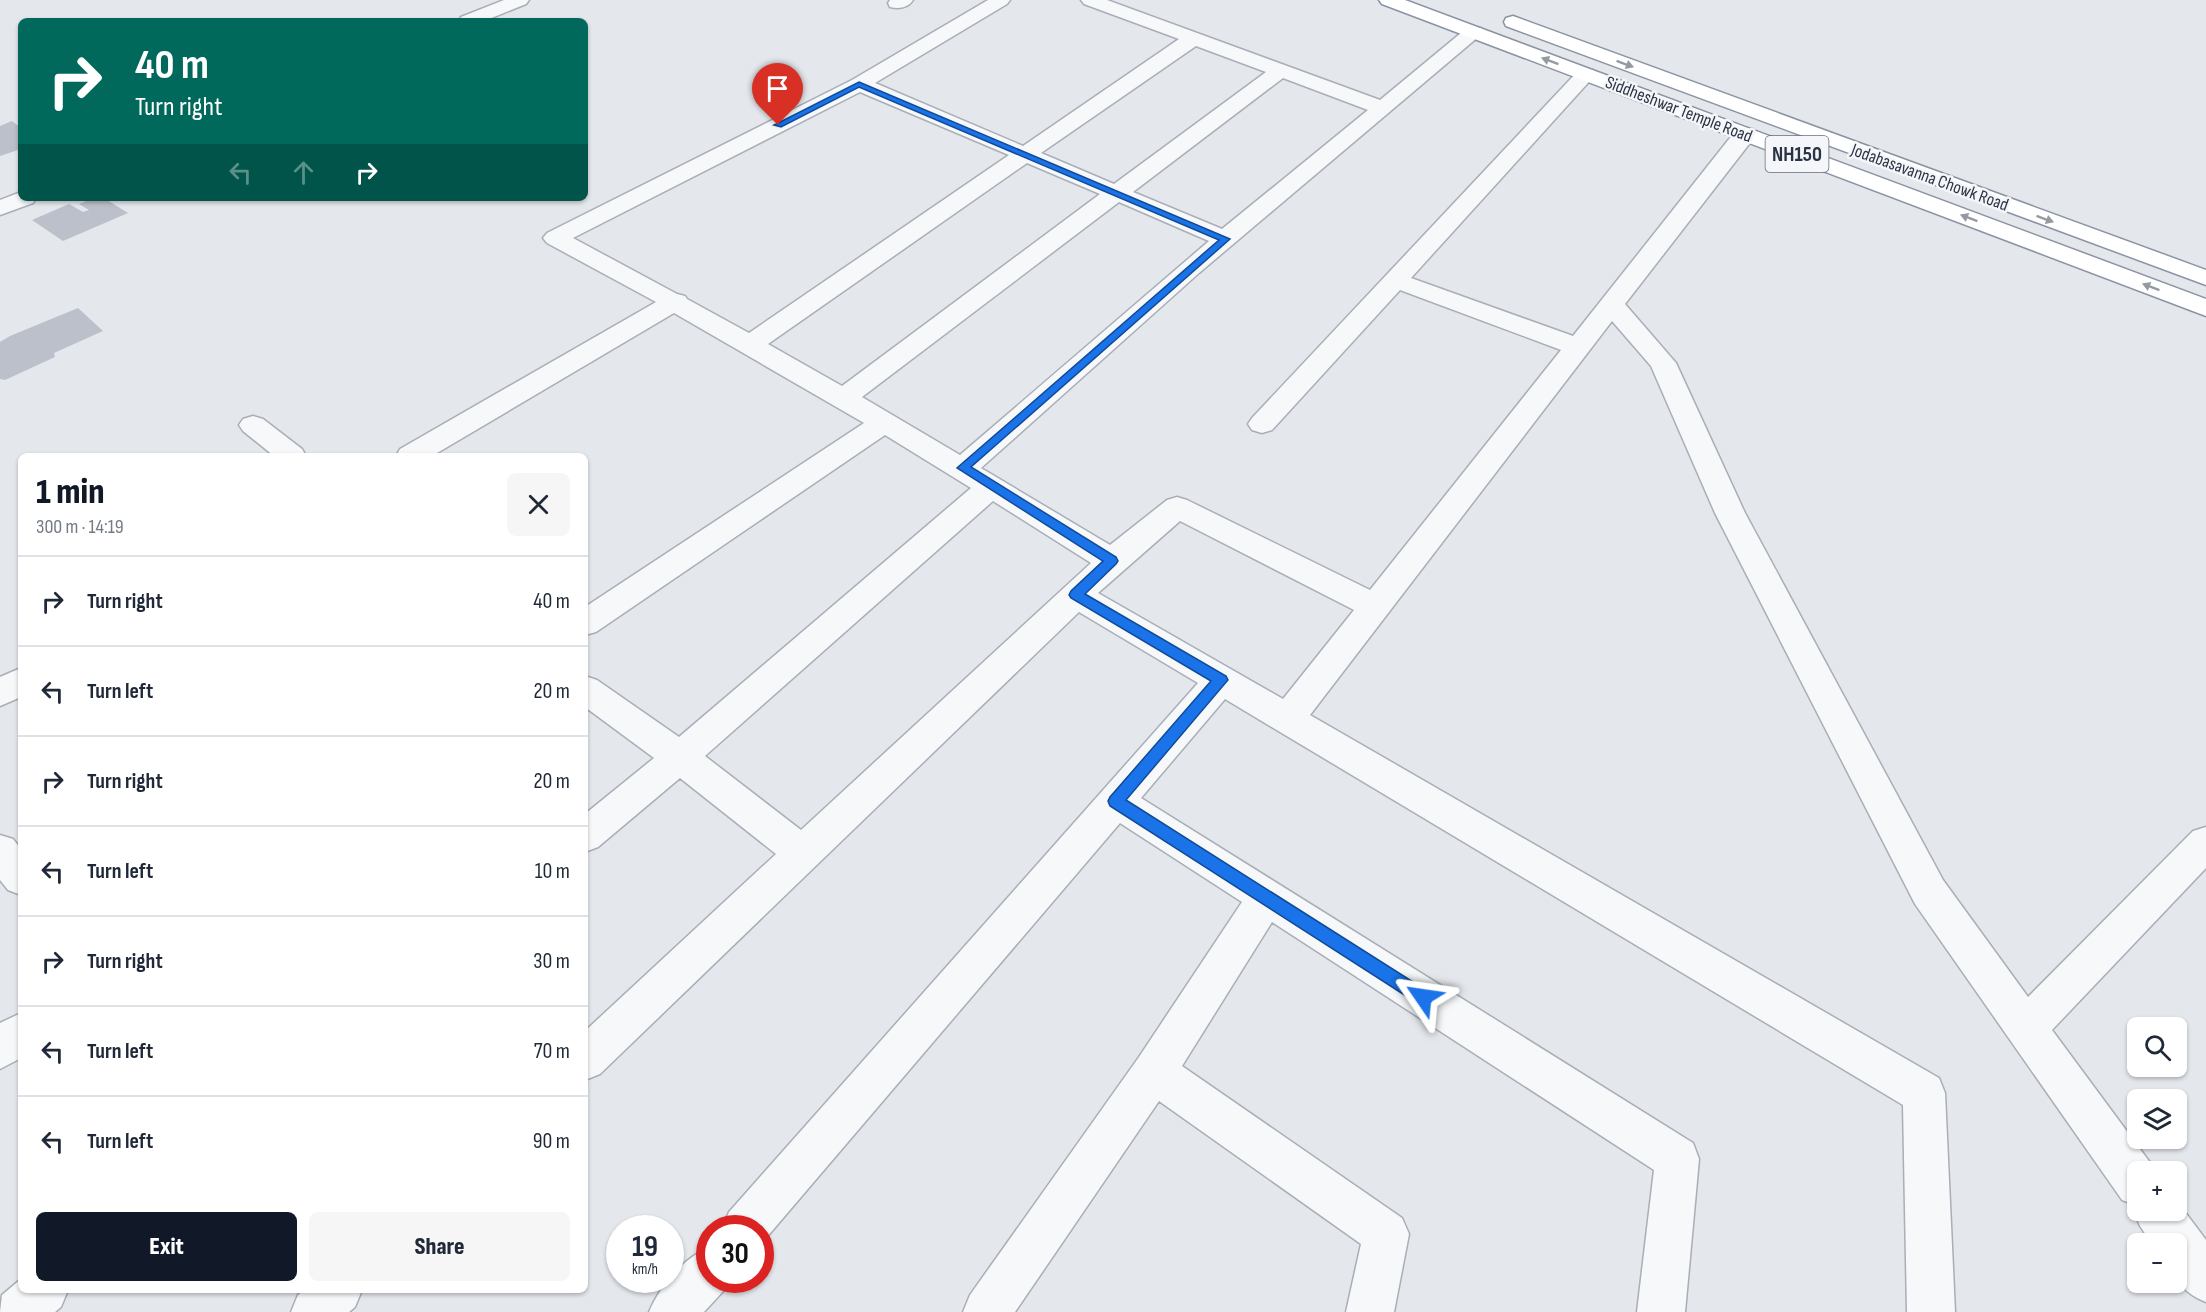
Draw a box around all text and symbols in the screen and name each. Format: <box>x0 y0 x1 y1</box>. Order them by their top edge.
text: 40 m <box>135 40 209 91</box>
icon: right <box>36 42 114 120</box>
one-way arrow <box>1541 56 1559 66</box>
one-way arrow <box>1616 60 1634 69</box>
pin <box>752 63 803 125</box>
icon: arrive <box>761 72 794 105</box>
street label: Siddheshwar Temple Road <box>1602 72 1755 147</box>
text: Turn right <box>135 91 222 123</box>
road number: NH150 <box>1766 136 1828 172</box>
street label: Jodabasavanna Chowk Road <box>1847 139 2011 216</box>
icon: left <box>224 156 257 189</box>
icon: ahead <box>287 156 320 189</box>
icon: right <box>350 156 383 189</box>
one-way arrow <box>1960 213 1978 223</box>
one-way arrow <box>2036 214 2054 224</box>
one-way arrow <box>2142 282 2160 291</box>
text: 1 min <box>36 471 104 514</box>
button: close <box>507 473 570 536</box>
text: 300 m · 14:19 <box>36 515 124 539</box>
icon: right <box>36 585 69 618</box>
text: Turn right <box>87 588 163 615</box>
text: 40 m <box>533 588 570 615</box>
icon: left <box>36 675 69 708</box>
text: Turn left <box>87 678 153 705</box>
text: 20 m <box>534 678 570 705</box>
icon: right <box>36 765 69 798</box>
text: Turn right <box>87 768 163 795</box>
text: 20 m <box>534 768 570 795</box>
icon: left <box>36 855 69 888</box>
text: Turn left <box>87 858 153 885</box>
text: 10 m <box>535 858 570 885</box>
icon: right <box>36 945 69 978</box>
text: Turn right <box>87 948 163 975</box>
text: 30 m <box>533 948 570 975</box>
position arrow <box>1391 965 1455 1029</box>
map controls <box>2127 1017 2187 1293</box>
button: search <box>2127 1017 2187 1077</box>
icon: left <box>36 1035 69 1068</box>
text: Turn left <box>87 1038 153 1065</box>
text: 70 m <box>534 1038 570 1065</box>
button: layers <box>2127 1089 2187 1149</box>
icon: left <box>36 1125 69 1158</box>
text: Turn left <box>87 1128 153 1155</box>
text: 90 m <box>533 1128 570 1155</box>
button: + <box>2127 1161 2187 1221</box>
button: Exit <box>36 1212 297 1281</box>
button: Share <box>309 1212 570 1281</box>
speed limit sign: 30 <box>696 1215 774 1293</box>
text: 19 <box>632 1229 658 1265</box>
button: − <box>2127 1233 2187 1293</box>
text: km/h <box>632 1260 658 1279</box>

